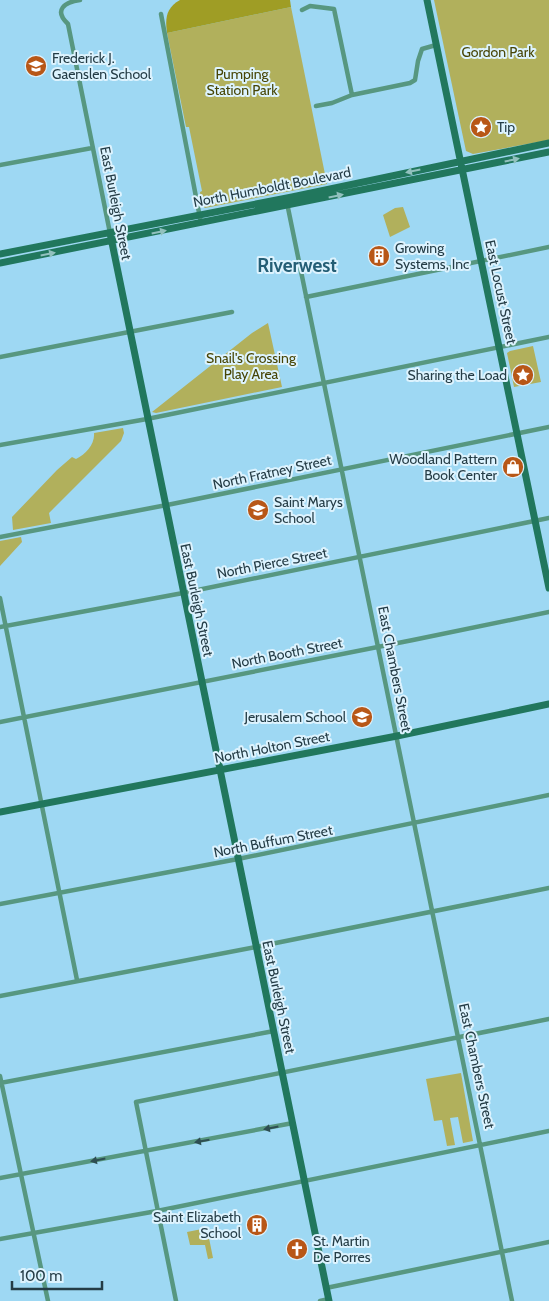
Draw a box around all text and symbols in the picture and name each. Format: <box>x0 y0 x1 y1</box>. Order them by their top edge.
park label: Gordon Park <box>462 43 535 61</box>
place label: Frederick J. Gaenslen School <box>52 49 152 83</box>
school or university icon: Frederick J. Gaenslen School <box>24 54 48 78</box>
park label: Pumping Station Park <box>207 65 278 99</box>
place icon: Tip <box>469 115 493 139</box>
place label: Tip <box>497 118 515 136</box>
street label: East Burleigh Street <box>96 145 136 262</box>
one-way arrow <box>504 156 520 164</box>
street label: North Humboldt Boulevard <box>192 163 352 211</box>
one-way arrow <box>405 167 420 175</box>
one-way arrow <box>328 192 344 200</box>
one-way arrow <box>152 228 167 236</box>
street label: East Locust Street <box>481 238 521 346</box>
place label: Growing Systems, Inc <box>395 239 469 273</box>
building icon: Growing Systems, Inc <box>367 244 391 268</box>
one-way arrow <box>40 250 55 258</box>
district label: Riverwest <box>257 254 337 277</box>
park label: Snail's Crossing Play Area <box>206 349 297 383</box>
place icon: Sharing the Load <box>511 363 535 387</box>
place label: Sharing the Load <box>408 366 507 384</box>
place label: Woodland Pattern Book Center <box>389 450 498 484</box>
street label: North Fratney Street <box>211 451 333 493</box>
shop icon: Woodland Pattern Book Center <box>501 455 525 479</box>
place label: Saint Marys School <box>274 493 343 527</box>
school or university icon: Saint Marys School <box>246 498 270 522</box>
street label: East Burleigh Street <box>176 542 218 659</box>
street label: North Pierce Street <box>215 543 329 583</box>
street label: East Chambers Street <box>374 605 416 734</box>
street label: North Booth Street <box>230 633 344 673</box>
school or university icon: Jerusalem School <box>350 705 374 729</box>
place label: Jerusalem School <box>244 708 347 726</box>
street label: North Holton Street <box>213 727 332 767</box>
street label: North Buffum Street <box>212 821 334 861</box>
street label: East Burleigh Street <box>258 939 300 1056</box>
street label: East Chambers Street <box>455 1002 499 1131</box>
one-way arrow <box>264 1124 279 1132</box>
one-way arrow <box>194 1137 210 1145</box>
one-way arrow <box>89 1156 105 1164</box>
place label: Saint Elizabeth School <box>153 1208 242 1242</box>
building icon: Saint Elizabeth School <box>245 1213 269 1237</box>
place label: St. Martin De Porres <box>313 1232 371 1266</box>
church icon: St. Martin De Porres <box>285 1237 309 1261</box>
scale bar <box>12 1258 102 1290</box>
text: 100 m <box>20 1267 62 1285</box>

